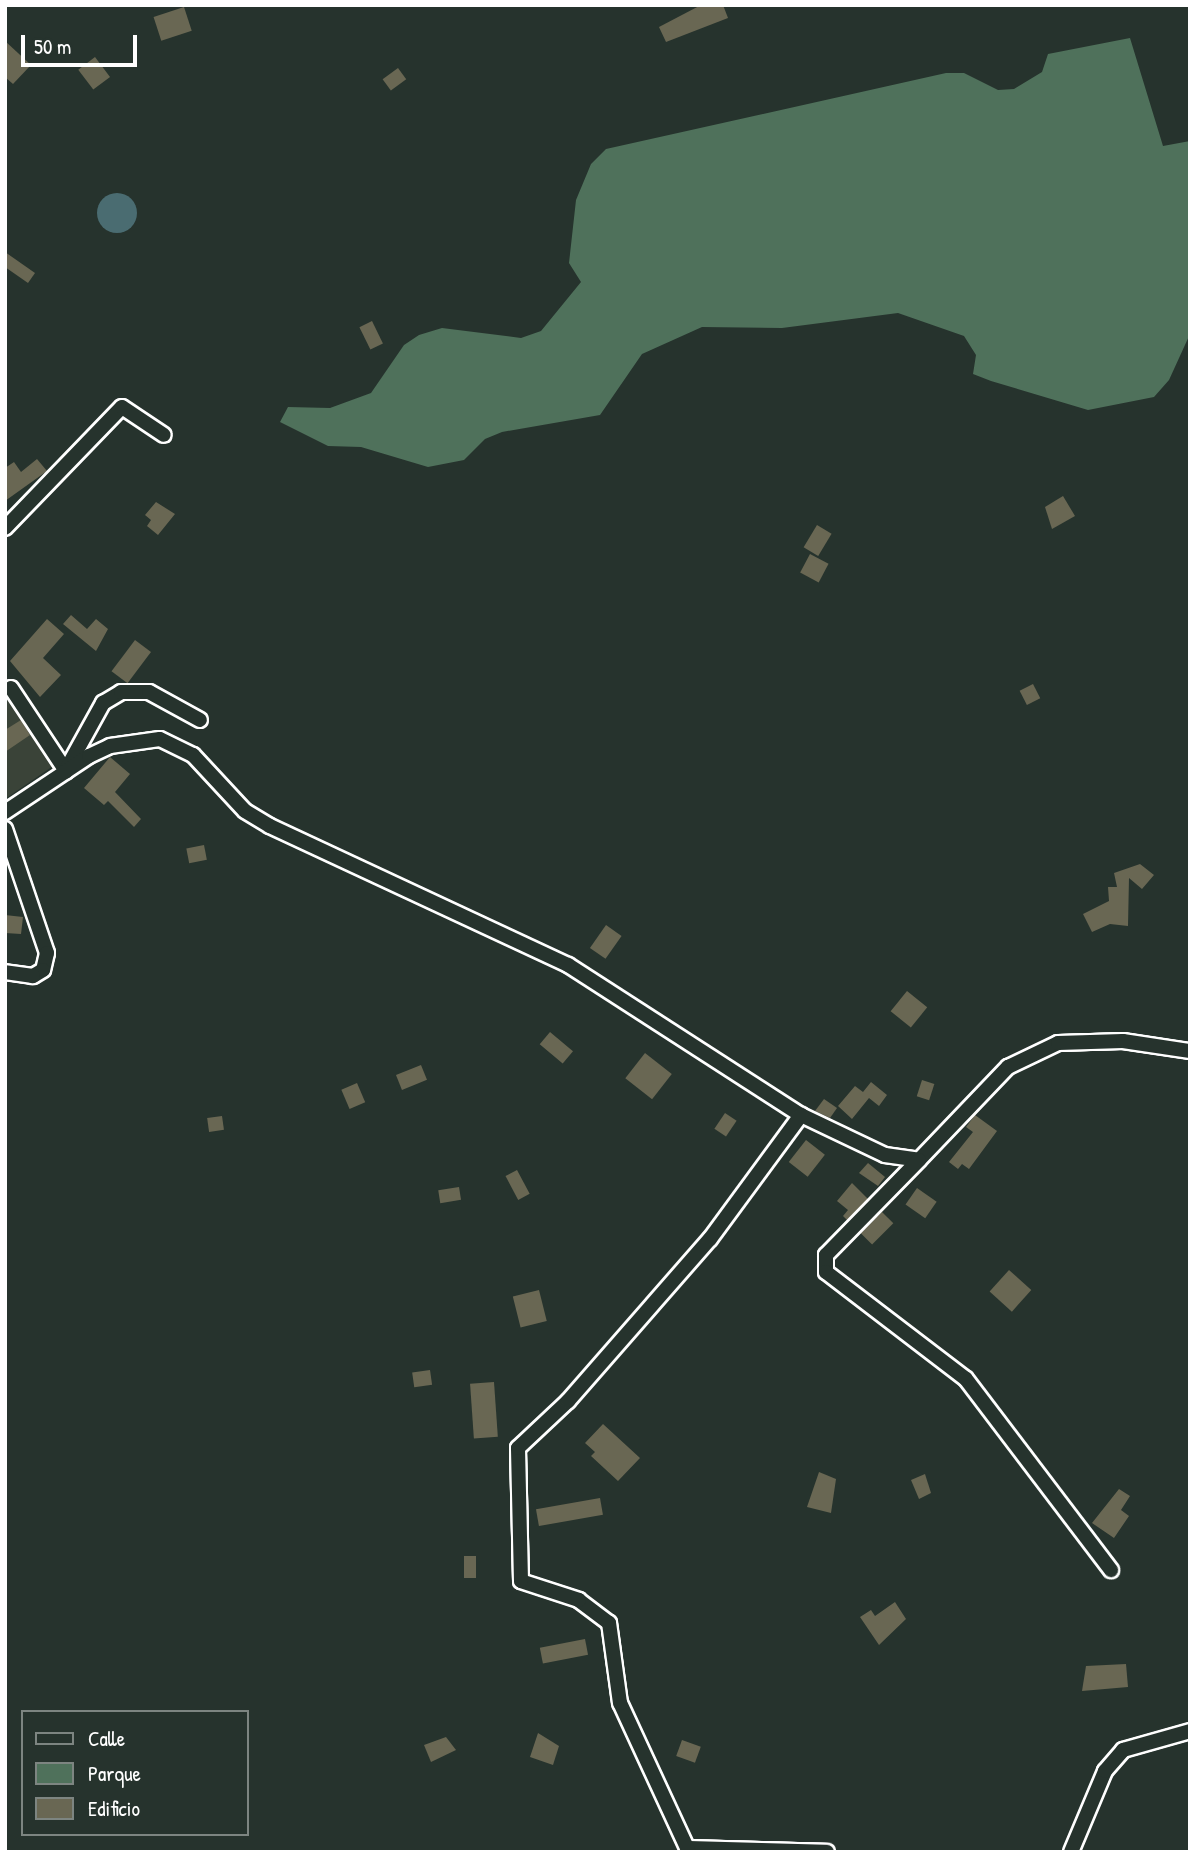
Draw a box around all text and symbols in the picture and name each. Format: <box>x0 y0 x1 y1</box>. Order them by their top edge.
scale bar <box>24 21 140 65</box>
text: 50 m <box>34 32 71 61</box>
legend <box>21 1710 248 1836</box>
text: Calle <box>88 1724 125 1753</box>
text: Parque <box>88 1759 141 1788</box>
text: Edificio <box>88 1794 140 1823</box>

